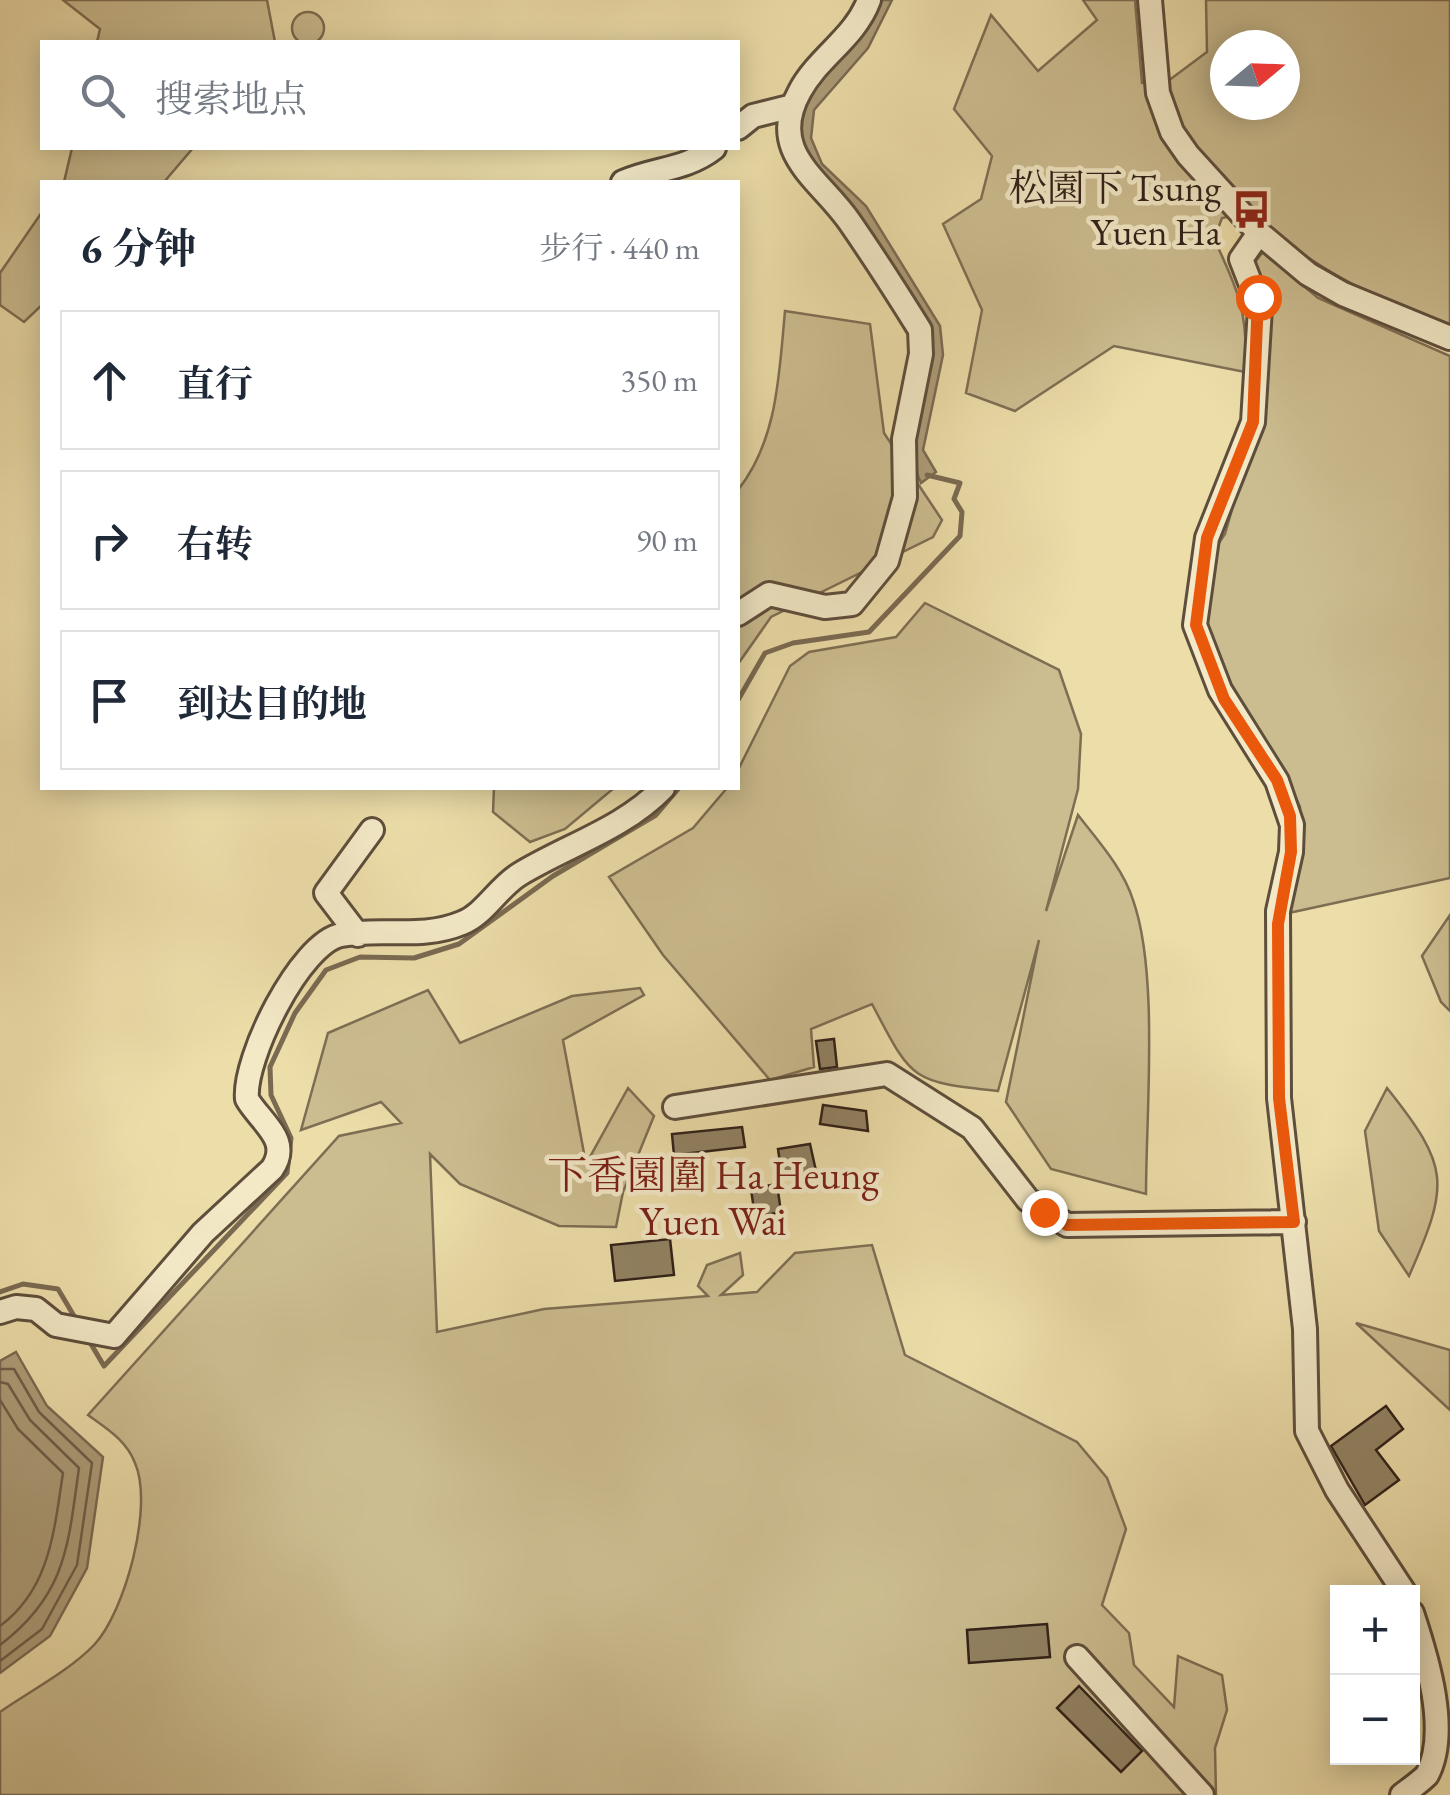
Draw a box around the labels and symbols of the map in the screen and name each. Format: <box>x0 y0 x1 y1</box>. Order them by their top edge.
north arrow <box>1210 30 1300 120</box>
place label: 松園下 Tsung Yuen Ha <box>1009 163 1222 256</box>
bus stop icon: 松園下 Tsung Yuen Ha <box>1230 188 1272 230</box>
route start <box>1236 275 1282 321</box>
district label: 下香園圍 Ha Heung Yuen Wai <box>547 1149 880 1247</box>
route end <box>1022 1190 1068 1236</box>

